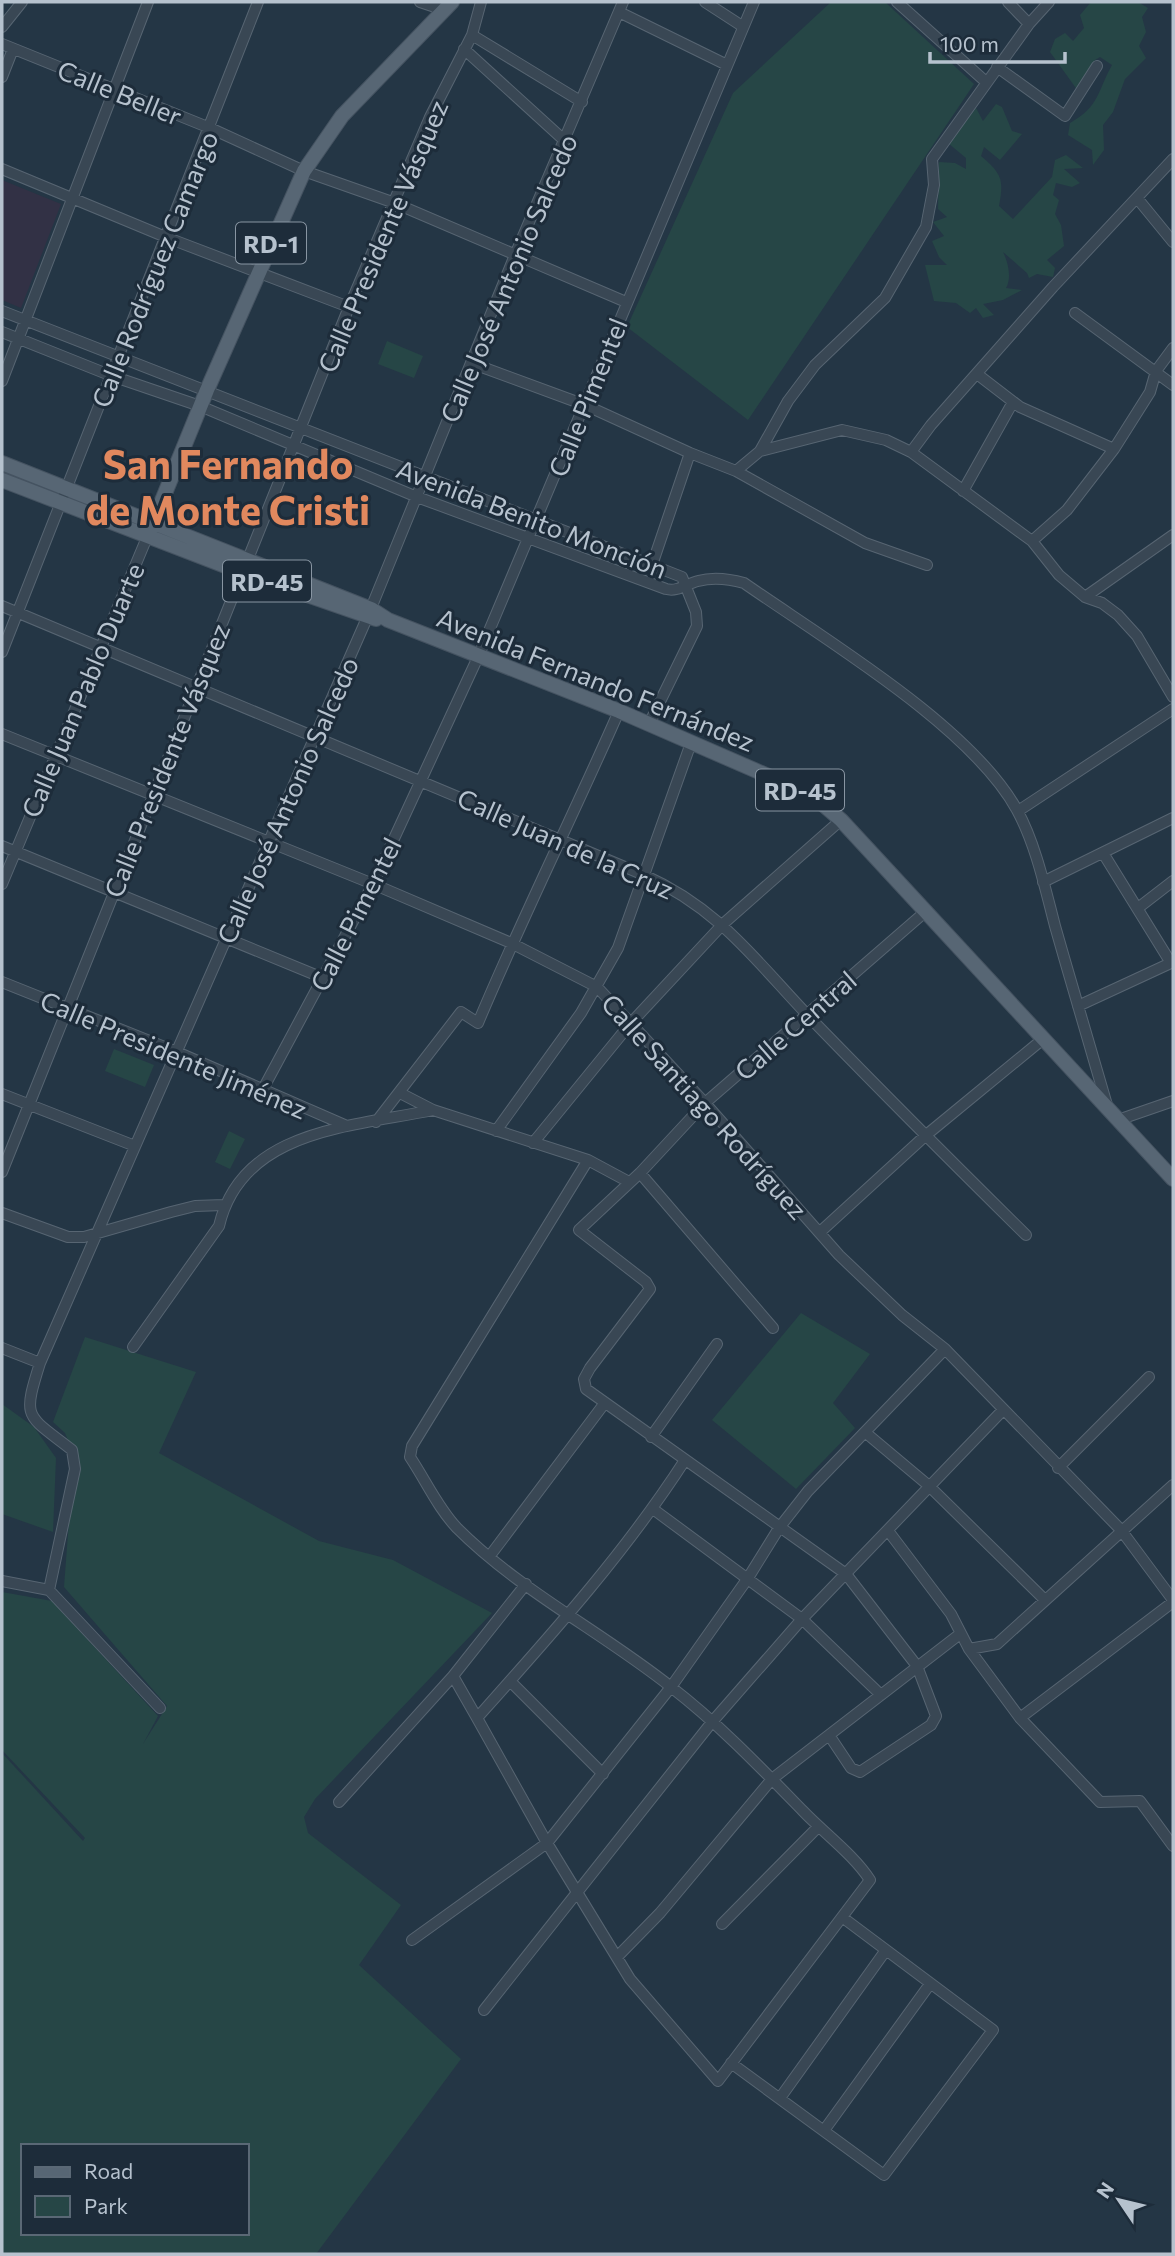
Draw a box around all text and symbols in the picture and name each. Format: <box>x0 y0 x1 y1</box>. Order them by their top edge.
scale bar <box>930 21 1065 65</box>
text: 100 m <box>940 31 999 56</box>
street label: Calle Beller <box>53 53 187 131</box>
street label: Calle Presidente Vásquez <box>311 95 453 377</box>
street label: Calle Rodríguez Camargo <box>84 126 224 412</box>
street label: Calle José Antonio Salcedo <box>433 129 583 427</box>
road number: RD-1 <box>236 223 306 264</box>
street label: Calle Pimentel <box>541 313 633 481</box>
district label: San Fernando de Monte Cristi <box>86 438 370 533</box>
street label: Avenida Benito Monción <box>392 452 672 584</box>
street label: Calle Juan Pablo Duarte <box>14 558 150 822</box>
road number: RD-45 <box>223 560 311 602</box>
street label: Avenida Fernando Fernández <box>433 601 759 757</box>
street label: Calle Presidente Vásquez <box>97 618 235 902</box>
street label: Calle José Antonio Salcedo <box>210 652 364 948</box>
road number: RD-45 <box>756 770 844 810</box>
street label: Calle Juan de la Cruz <box>453 781 679 905</box>
street label: Calle Pimentel <box>303 832 407 996</box>
street label: Calle Central <box>728 964 862 1086</box>
street label: Calle Presidente Jiménez <box>36 984 312 1124</box>
street label: Calle Santiago Rodríguez <box>596 987 814 1225</box>
legend <box>21 2144 248 2235</box>
text: Road <box>84 2158 133 2183</box>
north arrow <box>1084 2165 1154 2235</box>
text: N <box>1091 2178 1118 2202</box>
text: Park <box>84 2193 128 2218</box>

